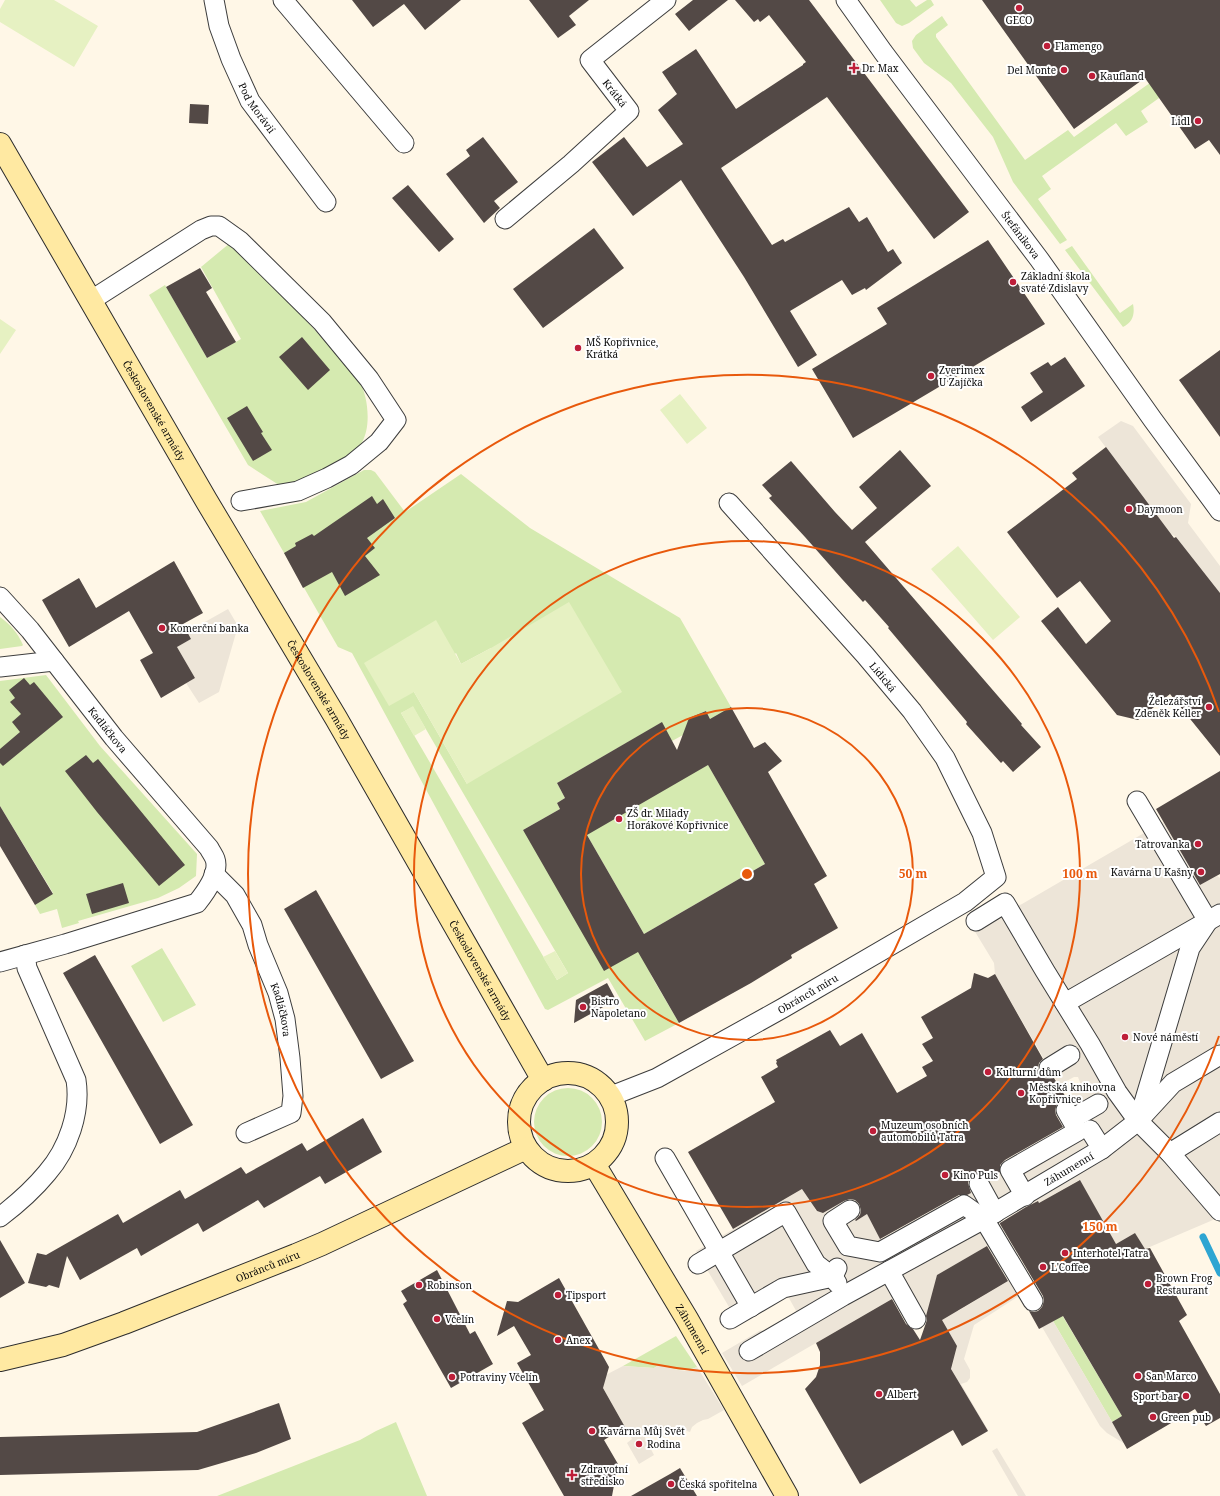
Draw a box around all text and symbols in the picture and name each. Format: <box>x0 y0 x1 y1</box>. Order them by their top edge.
marker: GECO <box>1014 3 1024 13</box>
place label: GECO <box>1006 13 1032 27</box>
place label: Flamengo <box>1055 39 1102 53</box>
marker: Flamengo <box>1042 41 1052 51</box>
place label: Dr. Max <box>862 61 899 75</box>
marker: Dr. Max <box>849 63 859 73</box>
place label: Del Monte <box>1007 63 1056 77</box>
marker: Del Monte <box>1059 65 1069 75</box>
place label: Kaufland <box>1100 69 1144 83</box>
marker: Kaufland <box>1087 71 1097 81</box>
street label: Krátká <box>600 76 631 110</box>
street label: Pod Morávií <box>235 80 279 137</box>
place label: Lidl <box>1171 114 1190 128</box>
marker: Lidl <box>1193 116 1203 126</box>
street label: Štefánikova <box>998 208 1044 262</box>
place label: Základní škola svaté Zdislavy <box>1021 269 1091 295</box>
marker: Základní škola svaté Zdislavy <box>1008 277 1018 287</box>
place label: MŠ Kopřivnice, Krátká <box>586 335 658 361</box>
marker: MŠ Kopřivnice, Krátká <box>573 343 583 353</box>
street label: Československé armády <box>120 358 189 464</box>
place label: Zverimex U Zajíčka <box>939 363 985 389</box>
marker: Zverimex U Zajíčka <box>926 371 936 381</box>
place label: Daymoon <box>1137 502 1183 516</box>
marker: Daymoon <box>1124 504 1134 514</box>
place label: Komerční banka <box>170 621 249 635</box>
marker: Komerční banka <box>157 623 167 633</box>
street label: Československé armády <box>284 637 354 742</box>
street label: Lidická <box>866 659 900 695</box>
place label: Železářství Zdeněk Keller <box>1135 694 1202 720</box>
marker: Železářství Zdeněk Keller <box>1204 702 1214 712</box>
street label: Kadláčkova <box>85 704 131 756</box>
place label: ZŠ dr. Milady Horákové Kopřivnice <box>627 806 728 832</box>
marker: ZŠ dr. Milady Horákové Kopřivnice <box>614 814 624 824</box>
place label: Tatrovanka <box>1135 837 1190 851</box>
marker: Tatrovanka <box>1193 839 1203 849</box>
text: 50 m <box>899 865 927 882</box>
text: 100 m <box>1062 865 1098 882</box>
place label: Kavárna U Kašny <box>1111 865 1193 879</box>
centre of rings <box>740 867 754 881</box>
marker: Kavárna U Kašny <box>1196 867 1206 877</box>
street label: Československé armády <box>446 918 515 1024</box>
street label: Obránců míru <box>775 970 841 1017</box>
street label: Kadláčkova <box>267 980 294 1038</box>
place label: Bistro Napoletano <box>591 994 646 1020</box>
marker: Bistro Napoletano <box>578 1002 588 1012</box>
place label: Nové náměstí <box>1133 1030 1199 1044</box>
marker: Nové náměstí <box>1120 1032 1130 1042</box>
place label: Kulturní dům <box>996 1065 1062 1079</box>
marker: Kulturní dům <box>983 1067 993 1077</box>
place label: Městská knihovna Kopřivnice <box>1029 1080 1116 1106</box>
marker: Městská knihovna Kopřivnice <box>1016 1088 1026 1098</box>
place label: Muzeum osobních automobilů Tatra <box>881 1118 969 1144</box>
marker: Muzeum osobních automobilů Tatra <box>868 1126 878 1136</box>
street label: Záhumenní <box>1041 1148 1097 1189</box>
place label: Kino Puls <box>953 1168 999 1182</box>
marker: Kino Puls <box>940 1170 950 1180</box>
text: 150 m <box>1082 1218 1118 1235</box>
place label: Interhotel Tatra <box>1073 1246 1149 1260</box>
street label: Obránců míru <box>233 1247 302 1285</box>
marker: Interhotel Tatra <box>1060 1248 1070 1258</box>
place label: L'Coffee <box>1051 1260 1089 1274</box>
marker: L'Coffee <box>1038 1262 1048 1272</box>
place label: Brown Frog Restaurant <box>1156 1271 1213 1297</box>
place label: Robinson <box>427 1278 472 1292</box>
marker: Brown Frog Restaurant <box>1143 1279 1153 1289</box>
marker: Robinson <box>414 1280 424 1290</box>
place label: Tipsport <box>566 1288 607 1302</box>
marker: Tipsport <box>553 1290 563 1300</box>
street label: Záhumenní <box>673 1301 713 1357</box>
place label: Včelín <box>445 1312 475 1326</box>
marker: Včelín <box>432 1314 442 1324</box>
place label: Anex <box>566 1333 591 1347</box>
marker: Anex <box>553 1335 563 1345</box>
place label: San Marco <box>1146 1369 1197 1383</box>
place label: Potraviny Včelín <box>460 1370 539 1384</box>
marker: San Marco <box>1133 1371 1143 1381</box>
marker: Potraviny Včelín <box>447 1372 457 1382</box>
place label: Albert <box>887 1387 917 1401</box>
marker: Albert <box>874 1389 884 1399</box>
place label: Sport bar <box>1133 1389 1178 1403</box>
marker: Sport bar <box>1181 1391 1191 1401</box>
place label: Green pub <box>1161 1410 1211 1424</box>
marker: Green pub <box>1148 1412 1158 1422</box>
place label: Kavárna Můj Svět <box>600 1424 685 1438</box>
marker: Kavárna Můj Svět <box>587 1426 597 1436</box>
place label: Rodina <box>647 1437 681 1451</box>
marker: Rodina <box>634 1439 644 1449</box>
place label: Zdravotní středisko <box>581 1462 629 1488</box>
marker: Zdravotní středisko <box>566 1469 578 1481</box>
place label: Česká spořitelna <box>679 1477 758 1491</box>
marker: Česká spořitelna <box>666 1479 676 1489</box>

